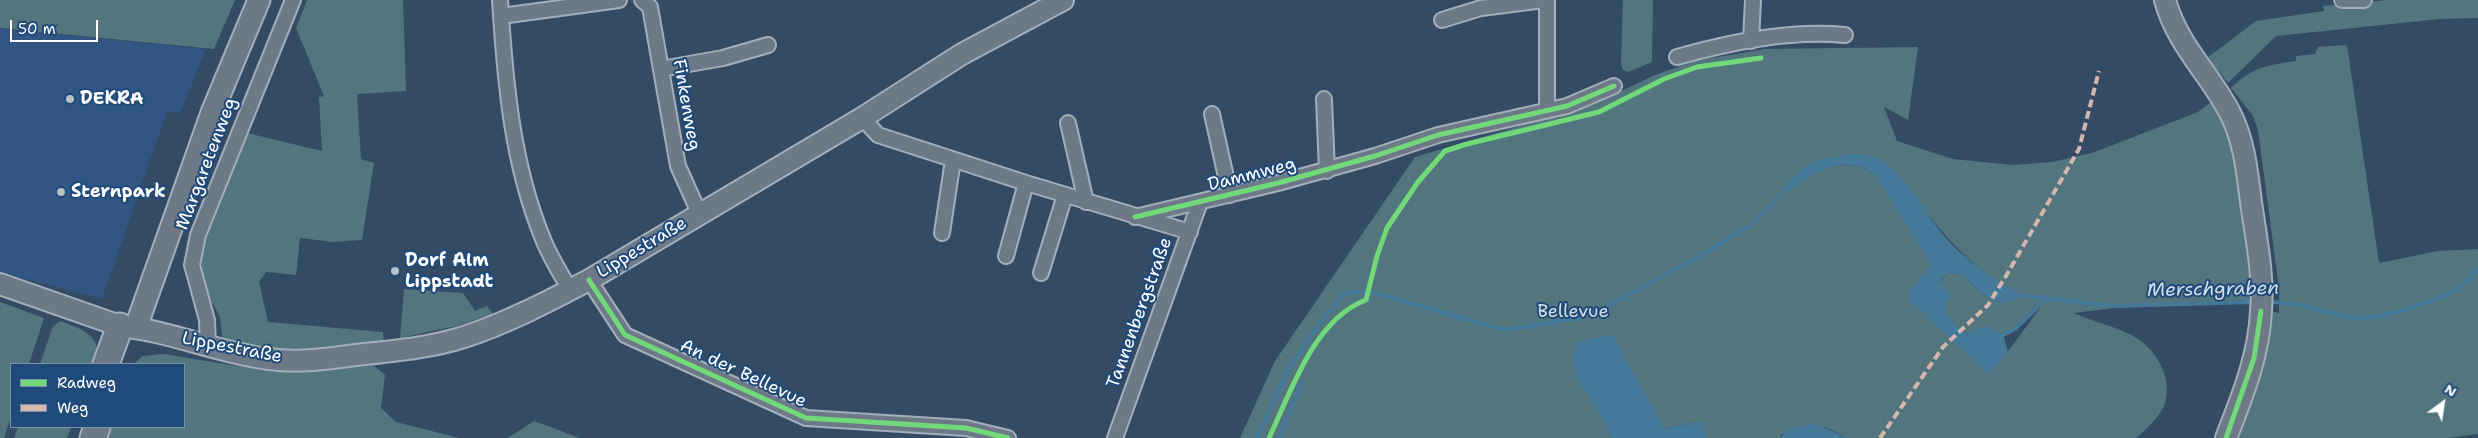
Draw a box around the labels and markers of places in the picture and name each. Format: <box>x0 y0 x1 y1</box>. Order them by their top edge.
place label: DEKRA <box>80 88 144 110</box>
marker: DEKRA <box>64 93 76 105</box>
place label: Sternpark <box>71 181 166 203</box>
marker: Sternpark <box>55 186 67 198</box>
place label: Dorf Alm Lippstadt <box>405 250 493 292</box>
marker: Dorf Alm Lippstadt <box>389 265 401 277</box>

